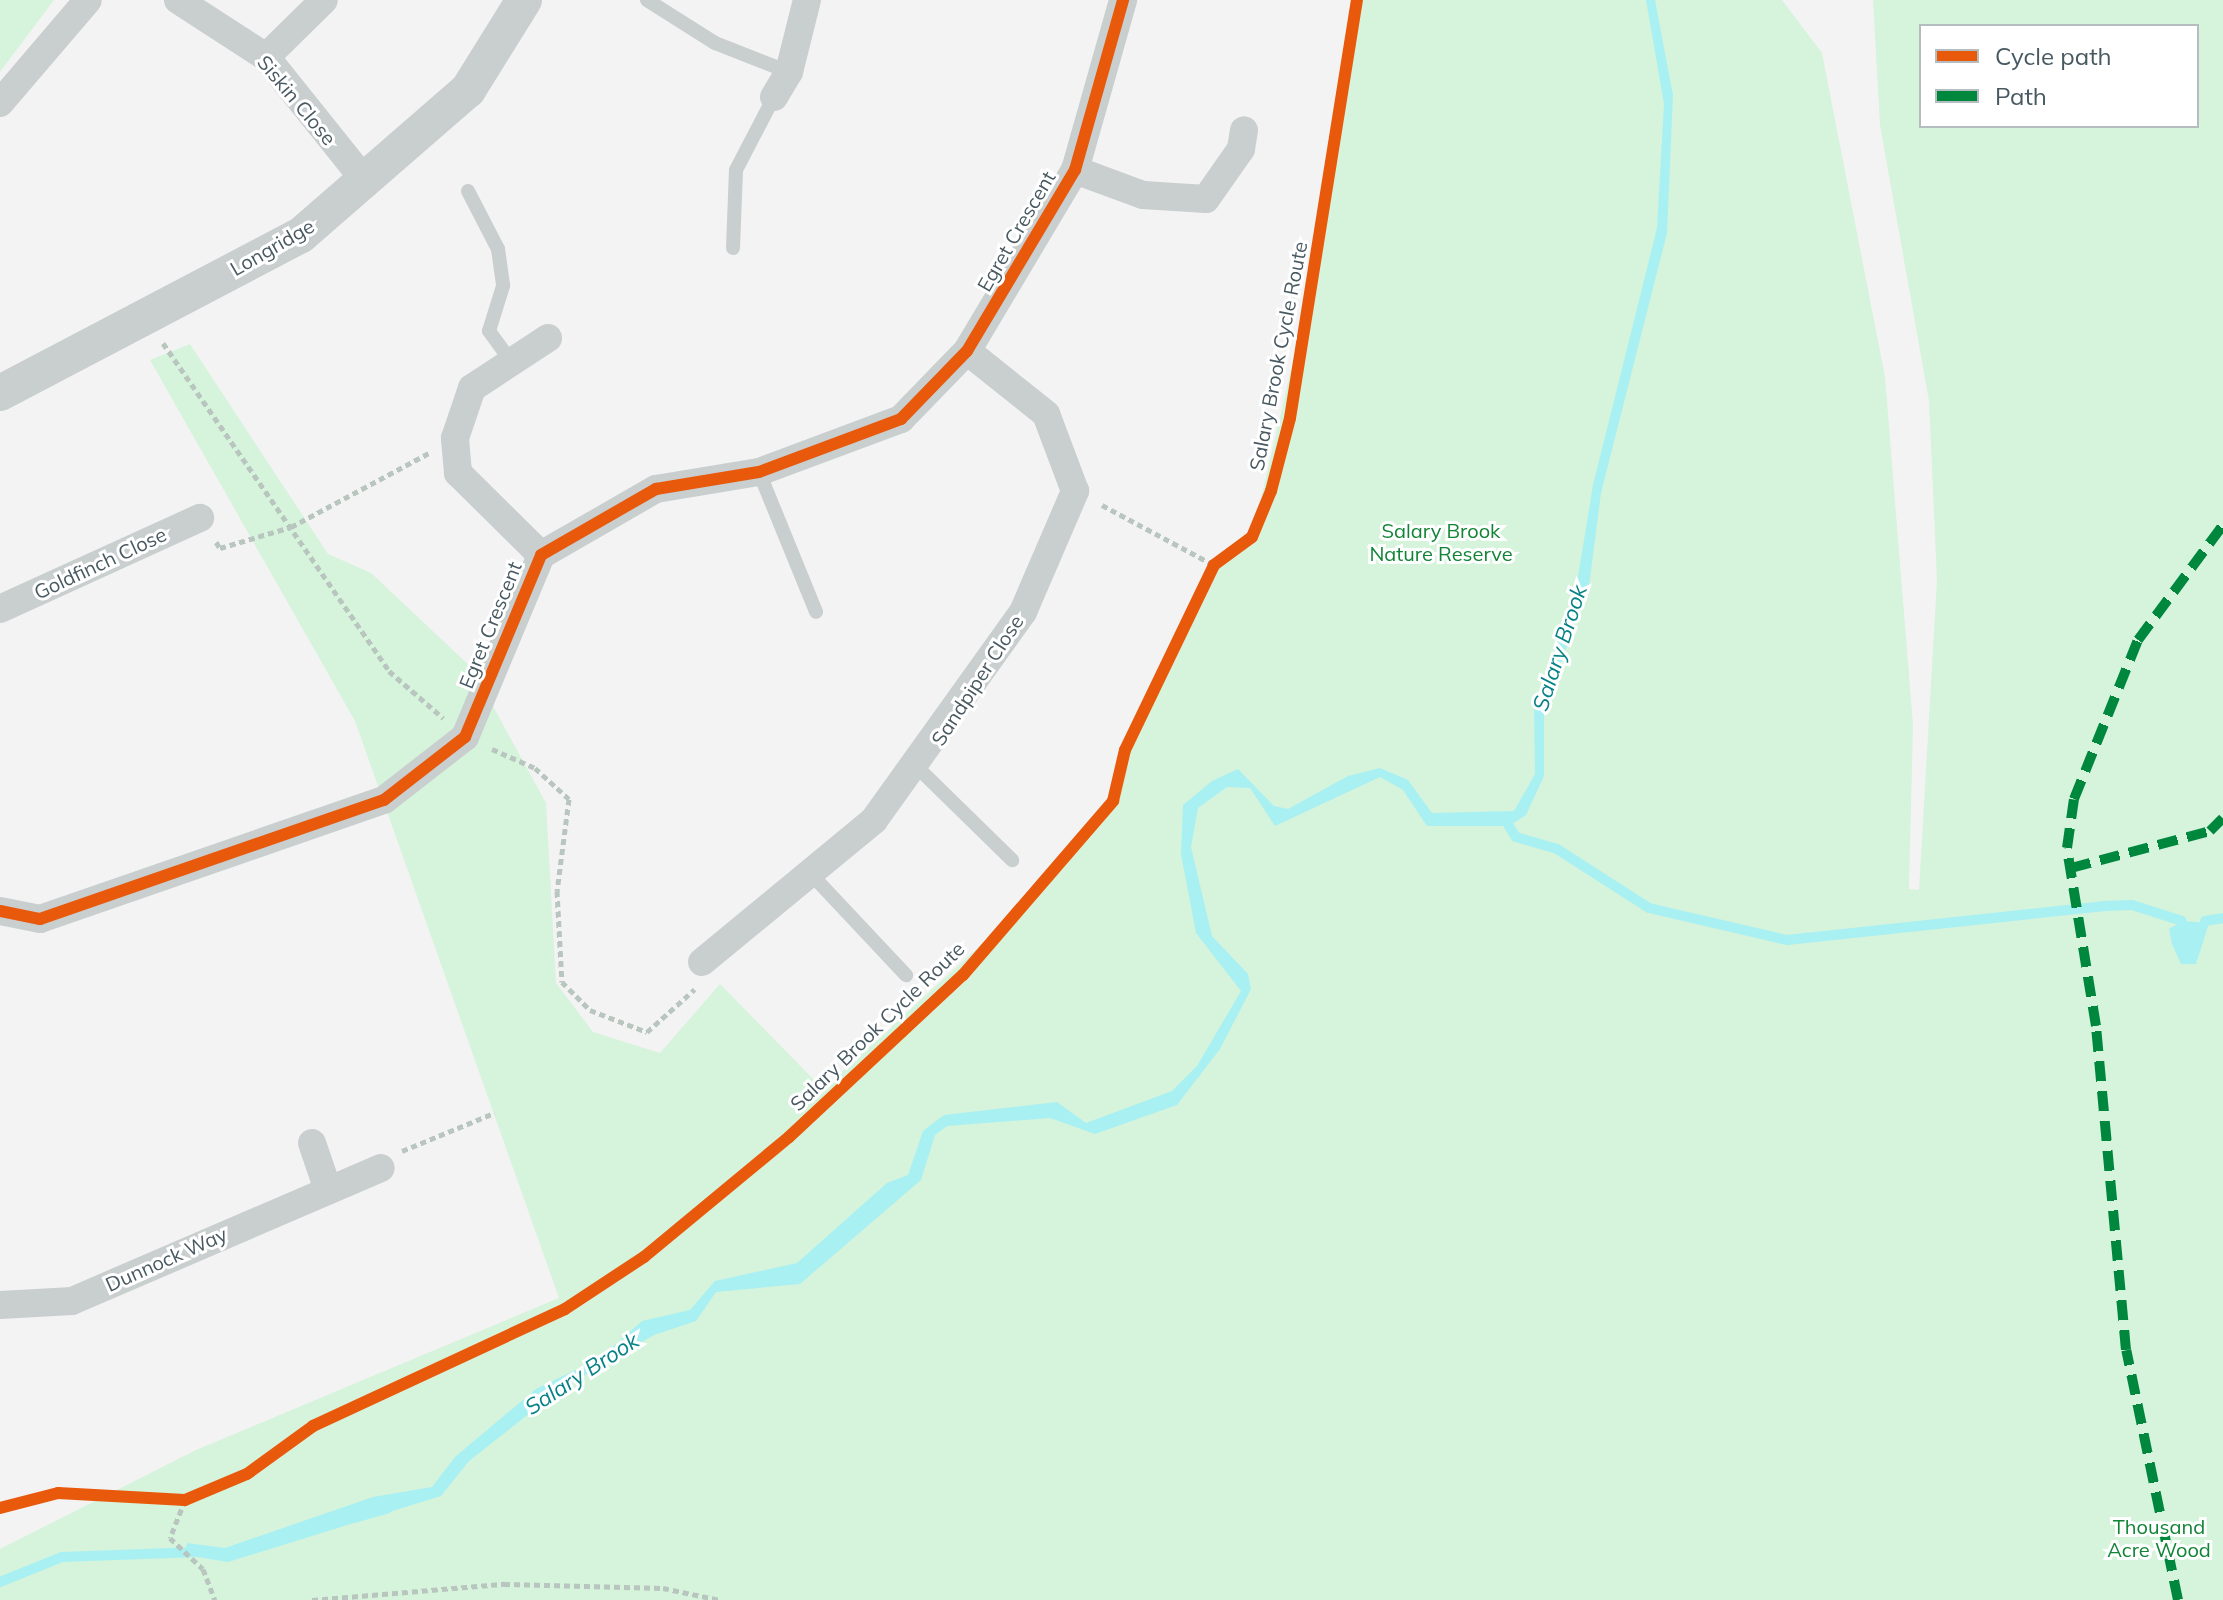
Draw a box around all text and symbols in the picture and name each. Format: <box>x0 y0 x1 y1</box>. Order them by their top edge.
legend <box>1919 24 2199 128</box>
text: Cycle path <box>1995 41 2112 71</box>
street label: Siskin Close <box>253 50 341 150</box>
text: Path <box>1995 81 2047 111</box>
street label: Egret Crescent <box>972 167 1060 295</box>
street label: Longridge <box>226 213 318 281</box>
street label: Salary Brook Cycle Route <box>1244 239 1312 473</box>
park label: Salary Brook Nature Reserve <box>1369 518 1513 565</box>
street label: Goldfinch Close <box>30 522 170 604</box>
street label: Egret Crescent <box>454 558 526 692</box>
water label: Salary Brook <box>1527 582 1593 714</box>
street label: Sandpiper Close <box>926 610 1028 750</box>
street label: Salary Brook Cycle Route <box>785 936 969 1116</box>
street label: Dunnock Way <box>102 1222 230 1296</box>
water label: Salary Brook <box>520 1327 644 1421</box>
park label: Thousand Acre Wood <box>2107 1515 2211 1562</box>

